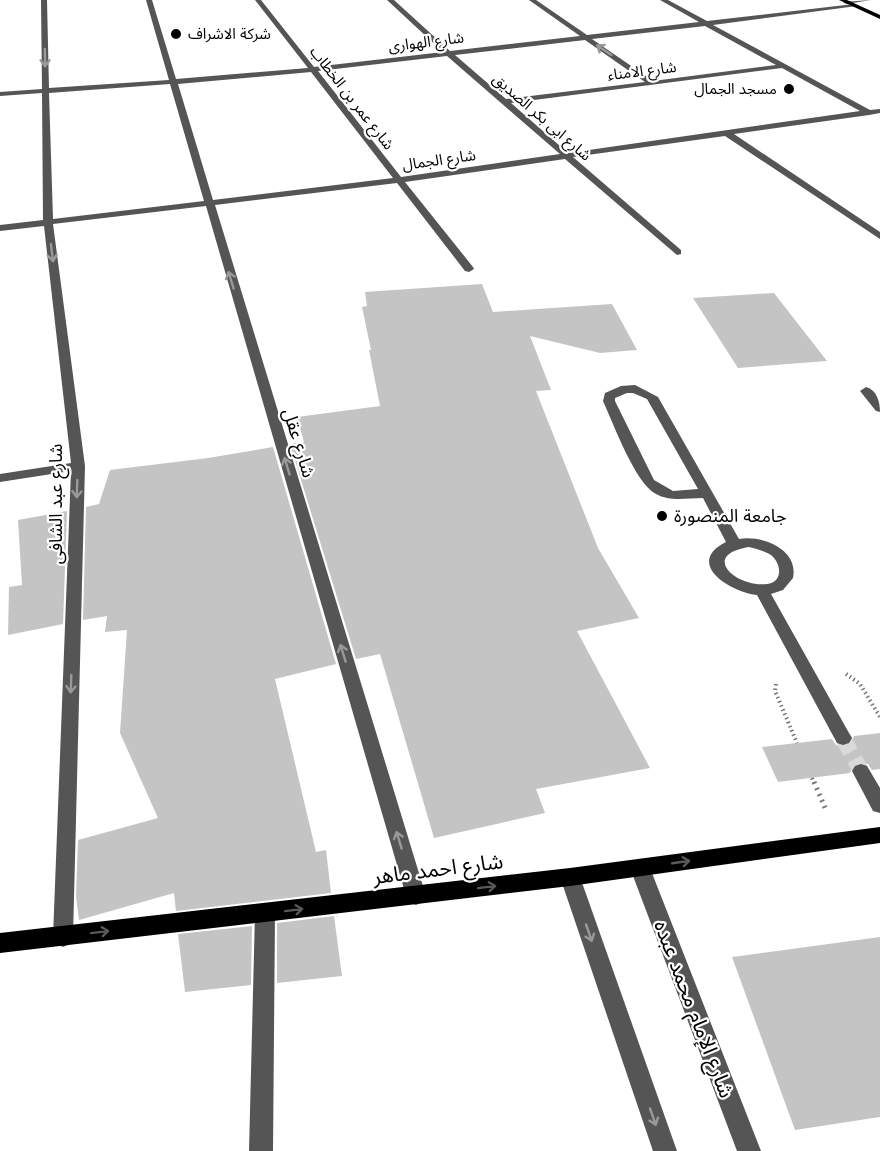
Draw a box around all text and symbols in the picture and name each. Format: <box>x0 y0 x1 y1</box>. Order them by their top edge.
place label: شركة الاشراف <box>188 25 271 43</box>
marker: شركة الاشراف <box>169 27 183 41</box>
street label: شارع الهوارى <box>387 28 465 59</box>
street label: شارع عمر بن الخطاب <box>304 43 398 155</box>
one-way arrow <box>595 44 612 57</box>
one-way arrow <box>39 48 51 68</box>
street label: شارع الامناء <box>607 58 678 87</box>
street label: شارع ابى بكر الصديق <box>487 69 595 167</box>
place label: مسجد الجمال <box>694 80 777 98</box>
marker: مسجد الجمال <box>782 82 796 96</box>
street label: شارع الجمال <box>401 146 477 177</box>
one-way arrow <box>47 243 58 263</box>
one-way arrow <box>225 271 236 290</box>
street label: شارع عقل <box>275 406 319 481</box>
street label: شارع عبد الشافى <box>46 444 70 564</box>
one-way arrow <box>281 457 292 476</box>
one-way arrow <box>72 478 83 498</box>
place label: جامعة المنصورة <box>674 506 787 527</box>
marker: جامعة المنصورة <box>655 509 669 523</box>
one-way arrow <box>337 644 348 663</box>
one-way arrow <box>65 673 77 693</box>
one-way arrow <box>393 831 404 850</box>
street label: شارع احمد ماهر <box>371 849 505 892</box>
one-way arrow <box>670 857 690 868</box>
one-way arrow <box>477 882 497 893</box>
one-way arrow <box>283 904 303 915</box>
street label: شارع الإمام محمد عبده <box>645 917 739 1103</box>
one-way arrow <box>585 923 596 942</box>
one-way arrow <box>89 927 109 938</box>
one-way arrow <box>648 1107 659 1126</box>

